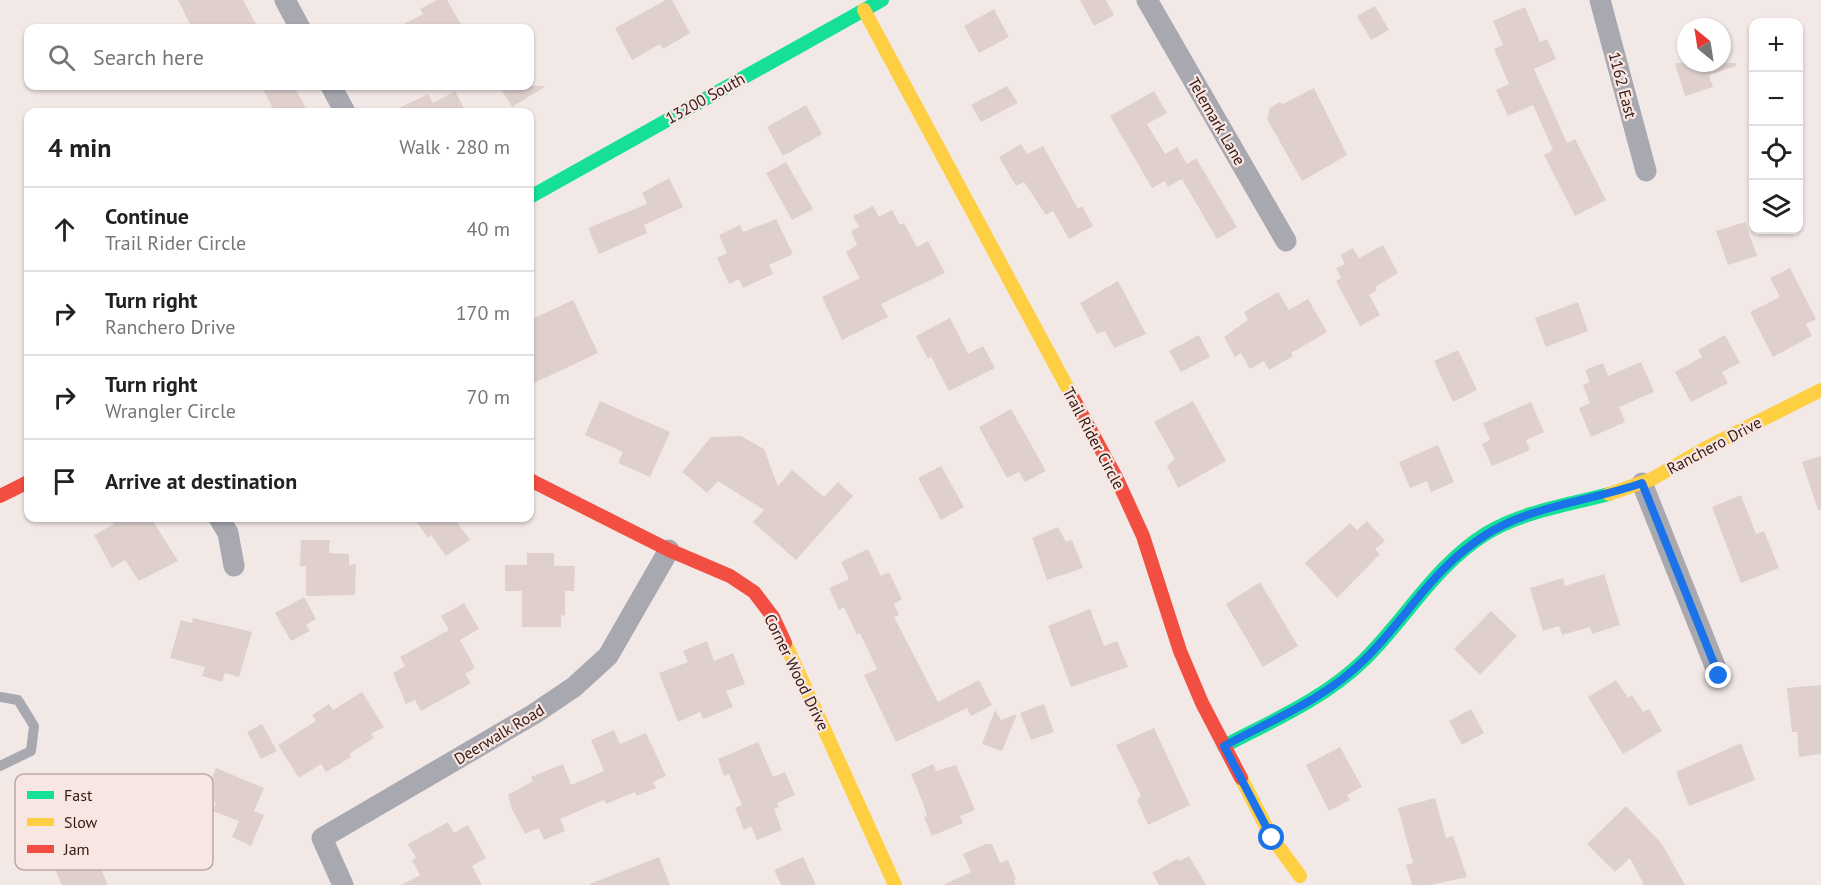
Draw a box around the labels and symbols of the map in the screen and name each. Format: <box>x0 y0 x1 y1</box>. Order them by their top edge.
north arrow <box>1677 18 1731 72</box>
street label: 1162 East <box>1605 50 1642 121</box>
street label: 13200 South <box>662 68 748 128</box>
street label: Telemark Lane <box>1184 73 1250 169</box>
street label: Trail Rider Circle <box>1059 383 1129 493</box>
street label: Ranchero Drive <box>1663 412 1765 478</box>
street label: Corner Wood Drive <box>760 610 834 734</box>
route end <box>1705 662 1731 688</box>
street label: Deerwalk Road <box>450 699 548 769</box>
legend <box>15 774 213 870</box>
text: Fast <box>64 785 93 805</box>
text: Slow <box>64 812 98 832</box>
route start <box>1258 824 1284 850</box>
text: Jam <box>63 839 90 859</box>

